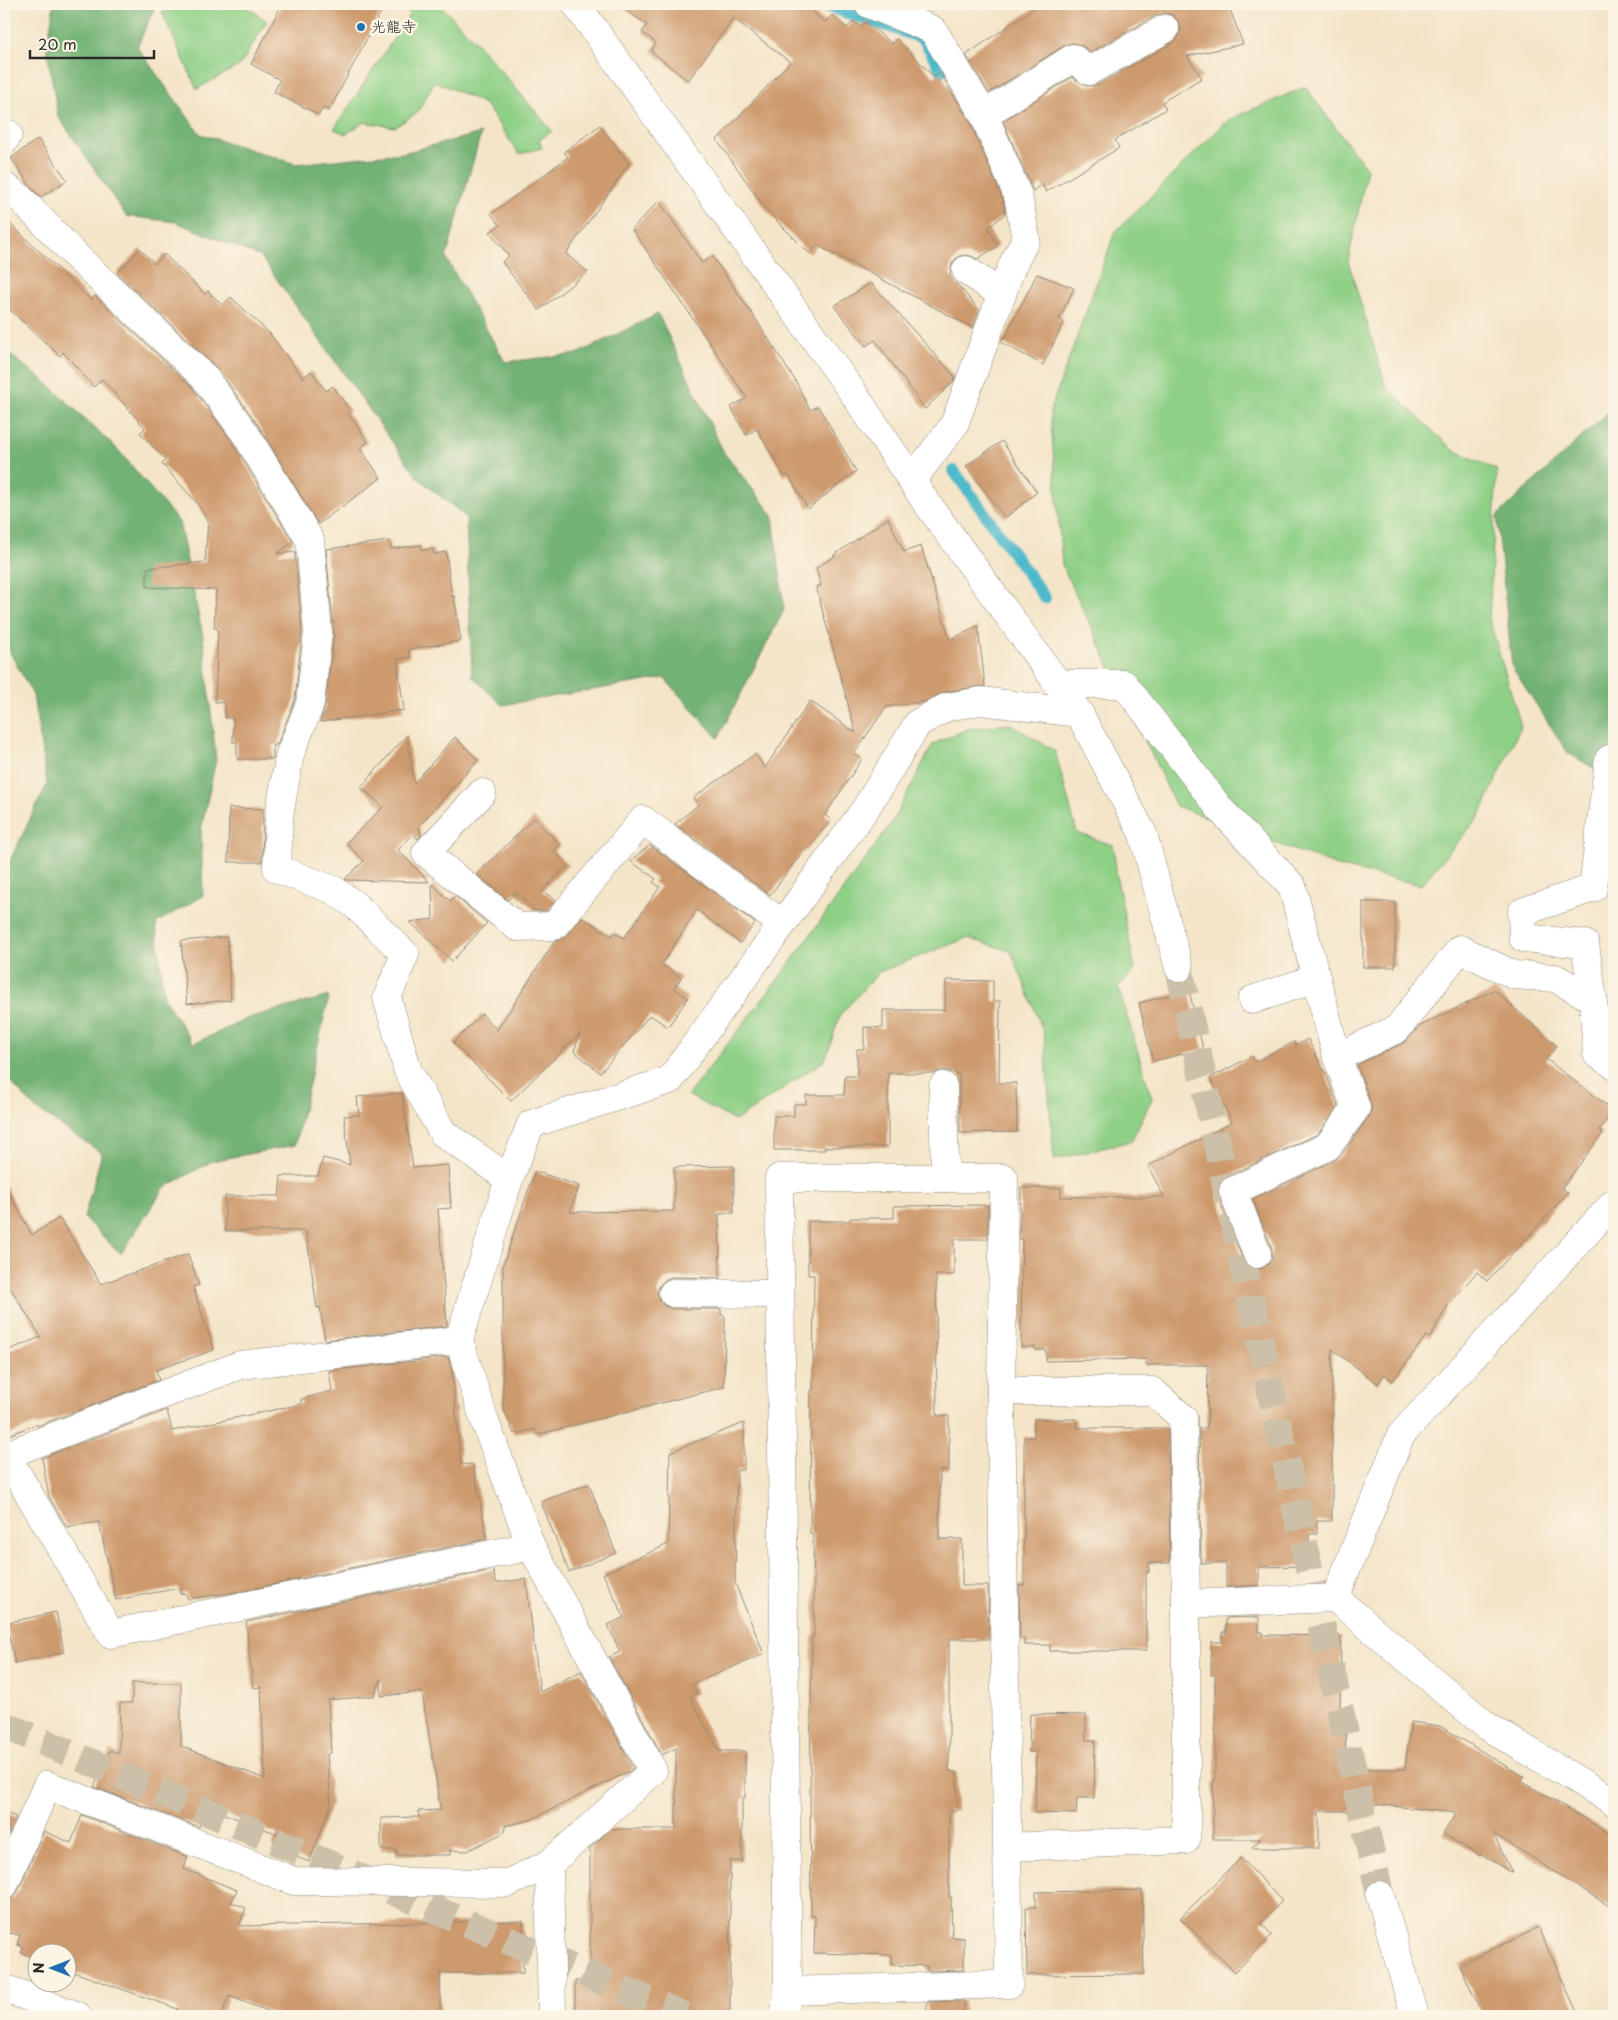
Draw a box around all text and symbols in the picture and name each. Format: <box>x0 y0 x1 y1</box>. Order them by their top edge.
place label: 光龍寺 <box>371 14 416 37</box>
marker: 光龍寺 <box>355 21 367 33</box>
scale bar <box>30 28 154 60</box>
text: 20 m <box>38 32 77 55</box>
north arrow <box>28 1942 78 1992</box>
text: N <box>28 1962 49 1974</box>

